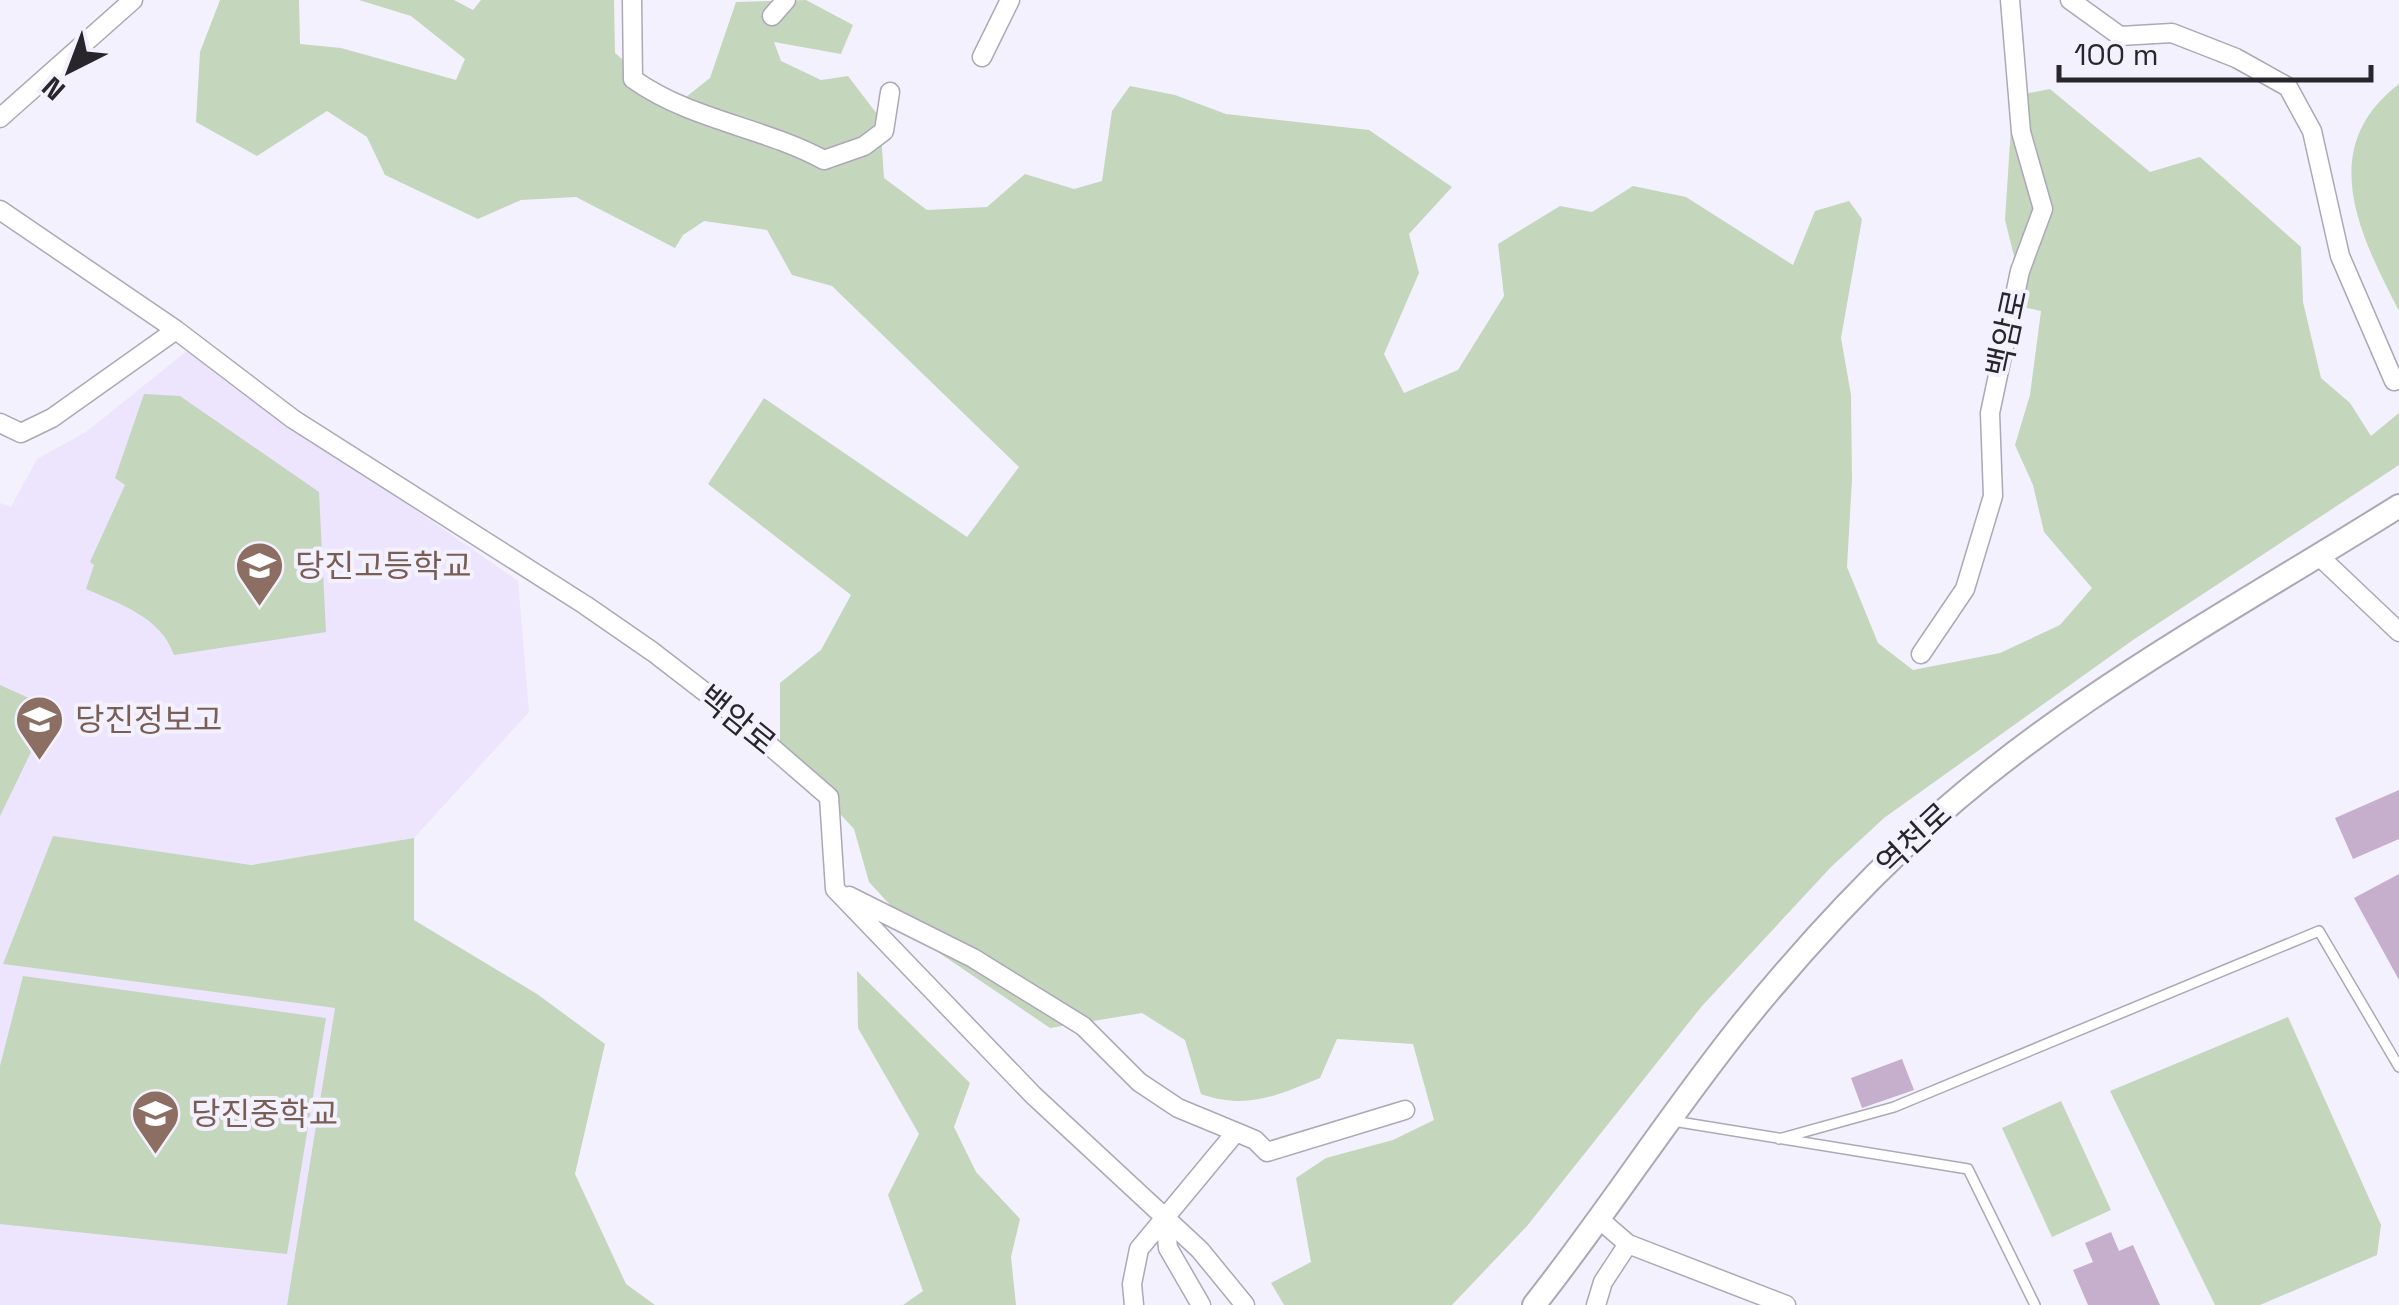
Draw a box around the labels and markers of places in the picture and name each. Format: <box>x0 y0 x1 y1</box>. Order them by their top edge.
school or university icon: 당진고등학교 <box>234 540 286 608</box>
place label: 당진고등학교 <box>295 546 472 586</box>
school or university icon: 당진정보고 <box>14 694 66 762</box>
place label: 당진정보고 <box>75 700 222 740</box>
school or university icon: 당진중학교 <box>130 1088 182 1156</box>
place label: 당진중학교 <box>191 1094 338 1134</box>

